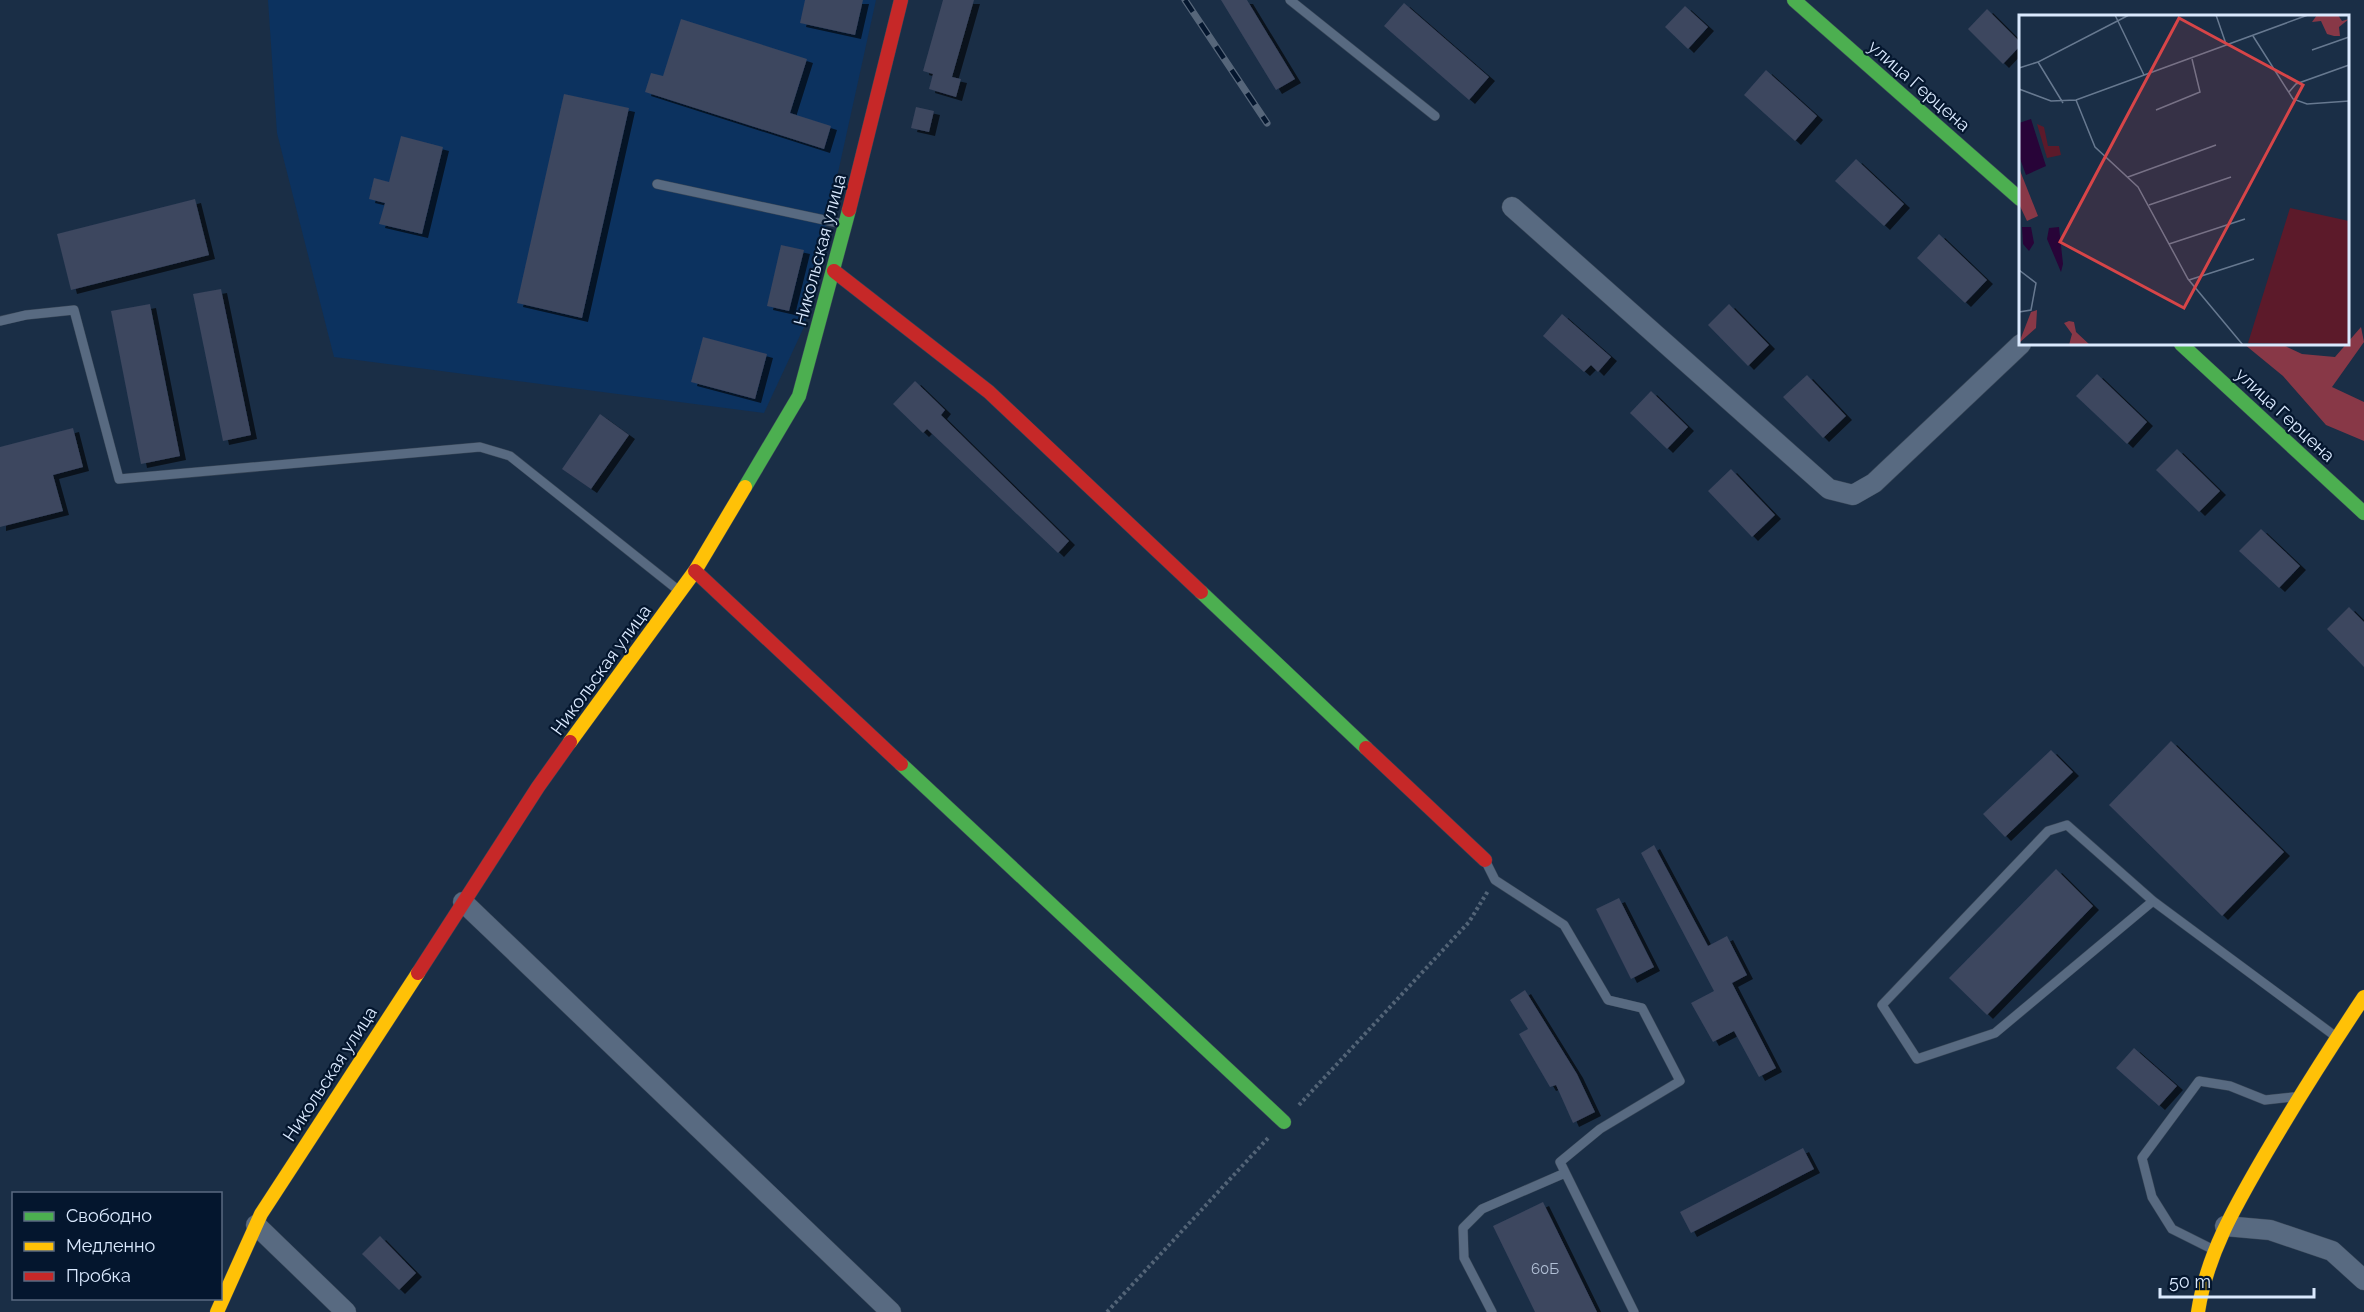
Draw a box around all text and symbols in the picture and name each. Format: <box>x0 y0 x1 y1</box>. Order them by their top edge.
inset map <box>2019 15 2349 345</box>
street label: улица Герцена <box>1864 36 1974 135</box>
street label: Никольская улица <box>789 172 850 328</box>
street label: улица Герцена <box>2231 363 2339 466</box>
street label: Никольская улица <box>546 600 655 739</box>
street label: Никольская улица <box>278 1003 381 1145</box>
legend <box>12 1192 222 1300</box>
text: Свободно <box>66 1205 152 1226</box>
text: Медленно <box>66 1235 155 1256</box>
house number: 60Б <box>1531 1260 1559 1278</box>
scale bar <box>2160 1261 2314 1299</box>
text: Пробка <box>66 1265 131 1286</box>
text: 50 m <box>2169 1271 2211 1292</box>

